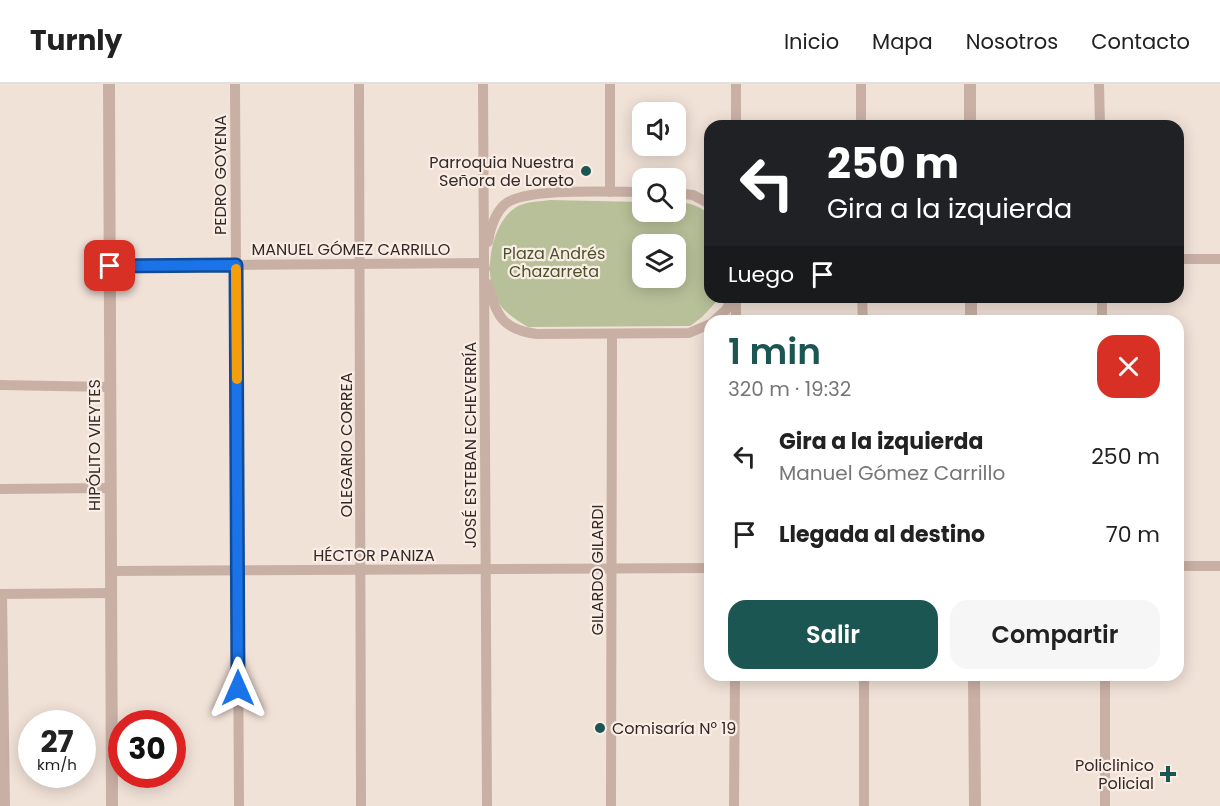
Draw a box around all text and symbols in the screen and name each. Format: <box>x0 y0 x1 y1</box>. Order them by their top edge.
text: Turnly <box>30 21 122 60</box>
text: Inicio <box>784 27 839 56</box>
text: Mapa <box>872 27 933 56</box>
text: Nosotros <box>966 27 1058 56</box>
text: Contacto <box>1091 27 1190 56</box>
map controls <box>632 102 686 288</box>
button: sound <box>632 102 686 156</box>
street label: PEDRO GOYENA <box>209 115 232 235</box>
text: 250 m <box>827 134 959 193</box>
icon: left <box>728 144 806 222</box>
place label: Parroquia Nuestra Señora de Loreto <box>429 151 574 192</box>
marker: Parroquia Nuestra Señora de Loreto <box>579 164 593 178</box>
button: search <box>632 168 686 222</box>
text: Gira a la izquierda <box>827 190 1072 227</box>
button: layers <box>632 234 686 288</box>
street label: MANUEL GÓMEZ CARRILLO <box>252 238 450 261</box>
pin <box>84 240 135 291</box>
park label: Plaza Andrés Chazarreta <box>503 242 605 283</box>
icon: arrive <box>93 249 126 282</box>
icon: arrive <box>806 258 839 291</box>
text: Luego <box>728 259 794 290</box>
text: 1 min <box>728 326 821 377</box>
button: close <box>1097 335 1160 398</box>
street label: JOSÉ ESTEBAN ECHEVERRÍA <box>459 342 482 548</box>
street label: OLEGARIO CORREA <box>335 372 358 517</box>
text: 320 m · 19:32 <box>728 375 851 403</box>
street label: HIPÓLITO VIEYTES <box>83 379 106 511</box>
text: Gira a la izquierda <box>779 426 983 457</box>
icon: left <box>728 440 761 473</box>
text: 250 m <box>1091 441 1160 472</box>
text: Manuel Gómez Carrillo <box>779 459 1005 487</box>
street label: GILARDO GILARDI <box>586 504 609 636</box>
icon: arrive <box>728 518 761 551</box>
text: Llegada al destino <box>779 519 985 550</box>
text: 70 m <box>1106 519 1160 550</box>
street label: HÉCTOR PANIZA <box>313 544 435 567</box>
button: Salir <box>728 600 938 669</box>
button: Compartir <box>950 600 1160 669</box>
position arrow <box>206 656 270 720</box>
speed limit sign: 30 <box>108 710 186 788</box>
place label: Comisaría N° 19 <box>612 717 736 740</box>
text: 27 <box>40 720 74 763</box>
marker: Comisaría N° 19 <box>593 721 607 735</box>
text: km/h <box>37 754 77 775</box>
place label: Policlinico Policial <box>1075 754 1154 795</box>
marker: Policlinico Policial <box>1159 765 1177 783</box>

